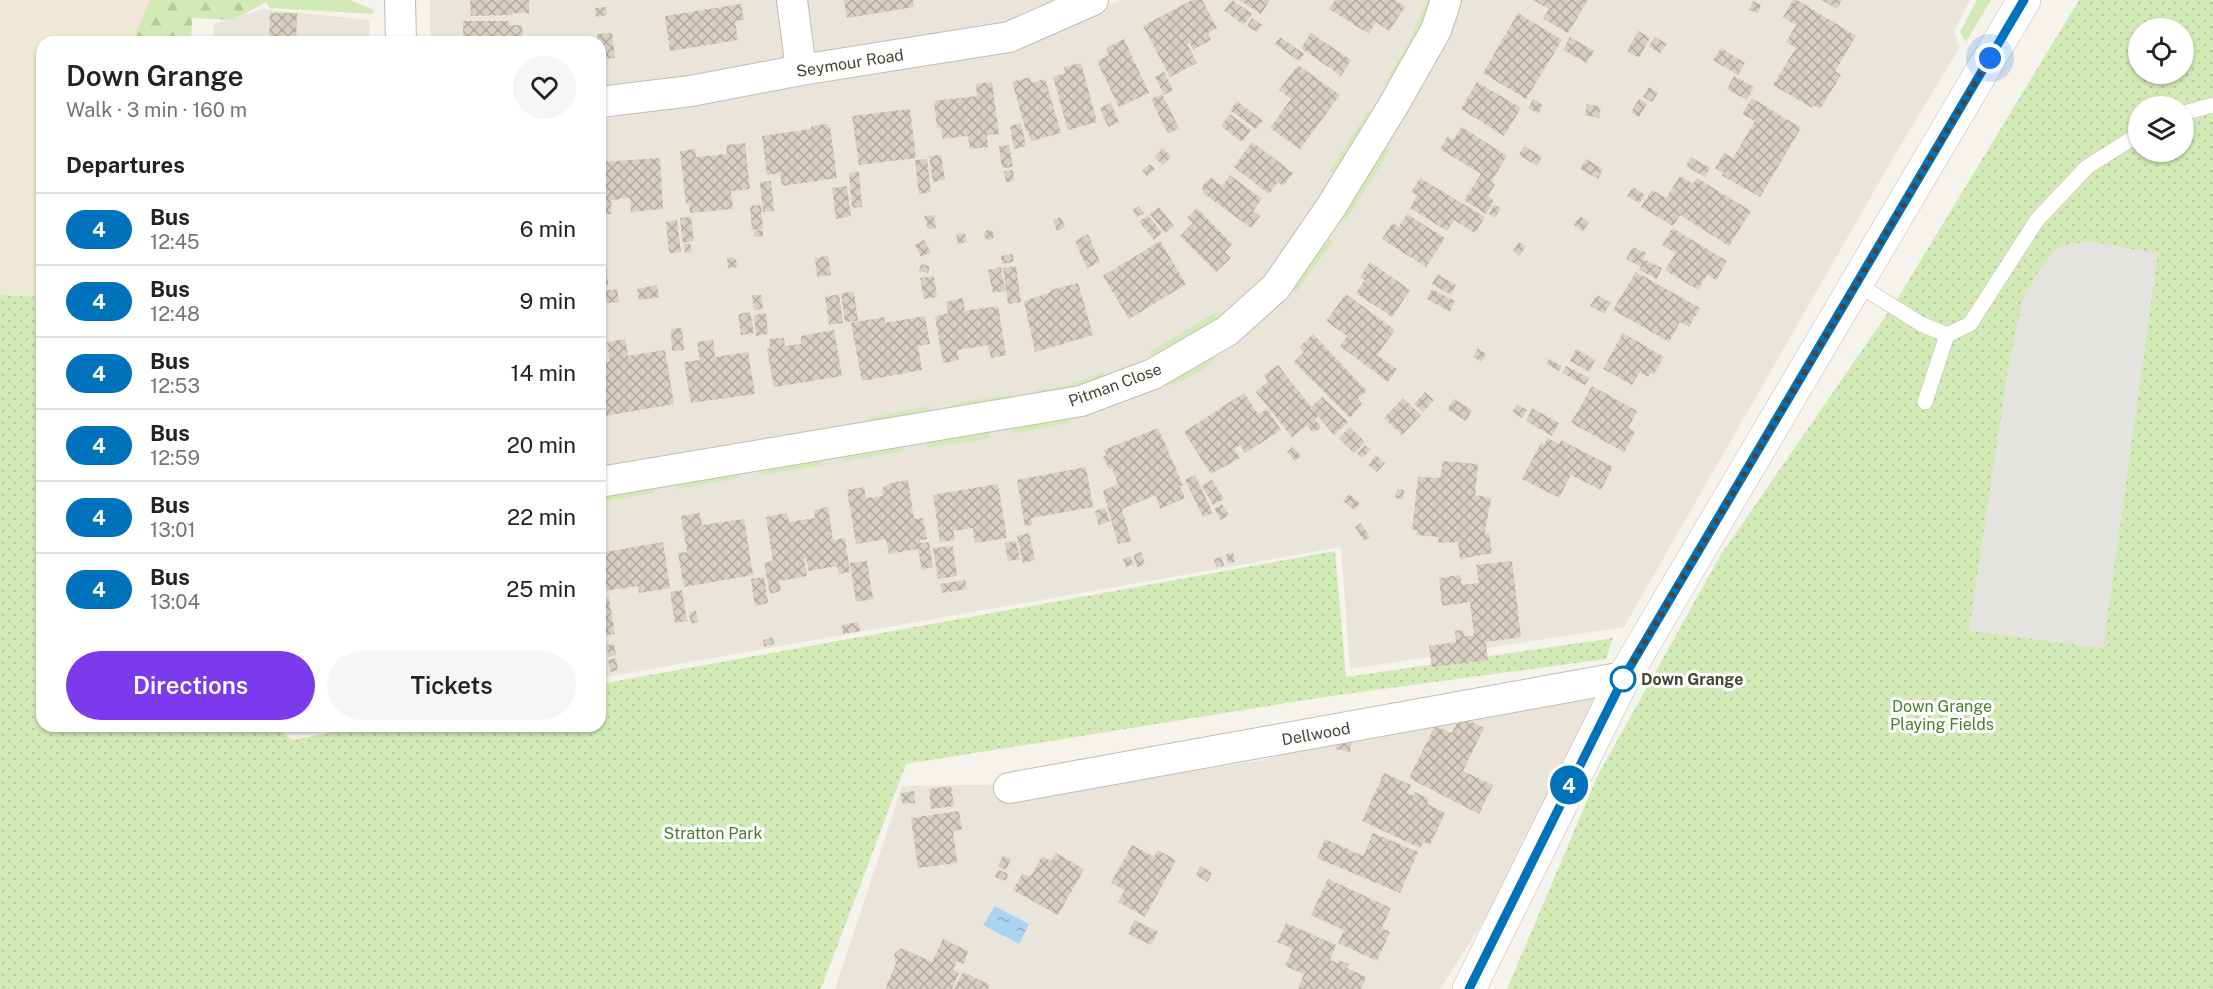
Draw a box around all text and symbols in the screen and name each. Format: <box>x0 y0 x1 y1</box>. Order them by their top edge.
map controls <box>2128 18 2194 162</box>
button: locate <box>2128 18 2194 84</box>
your location <box>1975 43 2005 73</box>
street label: Seymour Road <box>795 45 905 81</box>
button: heart <box>513 56 576 119</box>
text: Down Grange <box>66 59 243 92</box>
button: layers <box>2128 96 2194 162</box>
text: Walk · 3 min · 160 m <box>66 98 247 122</box>
text: Departures <box>66 152 185 178</box>
text: Bus <box>150 204 190 230</box>
text: 6 min <box>520 216 576 242</box>
text: 4 <box>92 217 106 242</box>
text: 12:45 <box>150 230 200 254</box>
text: Bus <box>150 276 190 302</box>
text: 9 min <box>520 288 576 314</box>
text: 4 <box>92 289 106 314</box>
text: 12:48 <box>150 302 200 326</box>
text: Bus <box>150 348 190 374</box>
street label: Pitman Close <box>1066 359 1164 411</box>
text: 14 min <box>511 360 576 386</box>
text: 4 <box>92 361 106 386</box>
text: 12:53 <box>150 374 200 398</box>
text: Bus <box>150 420 190 446</box>
text: 20 min <box>507 432 576 458</box>
text: 4 <box>92 433 106 458</box>
text: 12:59 <box>150 446 200 470</box>
text: Bus <box>150 492 190 518</box>
text: 22 min <box>507 504 576 530</box>
text: 4 <box>92 505 106 530</box>
text: 13:01 <box>150 518 196 542</box>
text: Bus <box>150 564 190 590</box>
text: 25 min <box>506 576 576 602</box>
text: 4 <box>92 577 106 602</box>
text: 13:04 <box>150 590 200 614</box>
button: Directions <box>66 651 315 720</box>
button: Tickets <box>327 651 576 720</box>
marker: Down Grange <box>1610 666 1636 692</box>
place label: Down Grange <box>1641 670 1743 689</box>
park label: Down Grange Playing Fields <box>1890 697 1994 734</box>
street label: Dellwood <box>1280 719 1352 749</box>
line badge: 4 <box>1550 766 1588 804</box>
text: 4 <box>1562 773 1576 798</box>
park label: Stratton Park <box>664 824 762 843</box>

